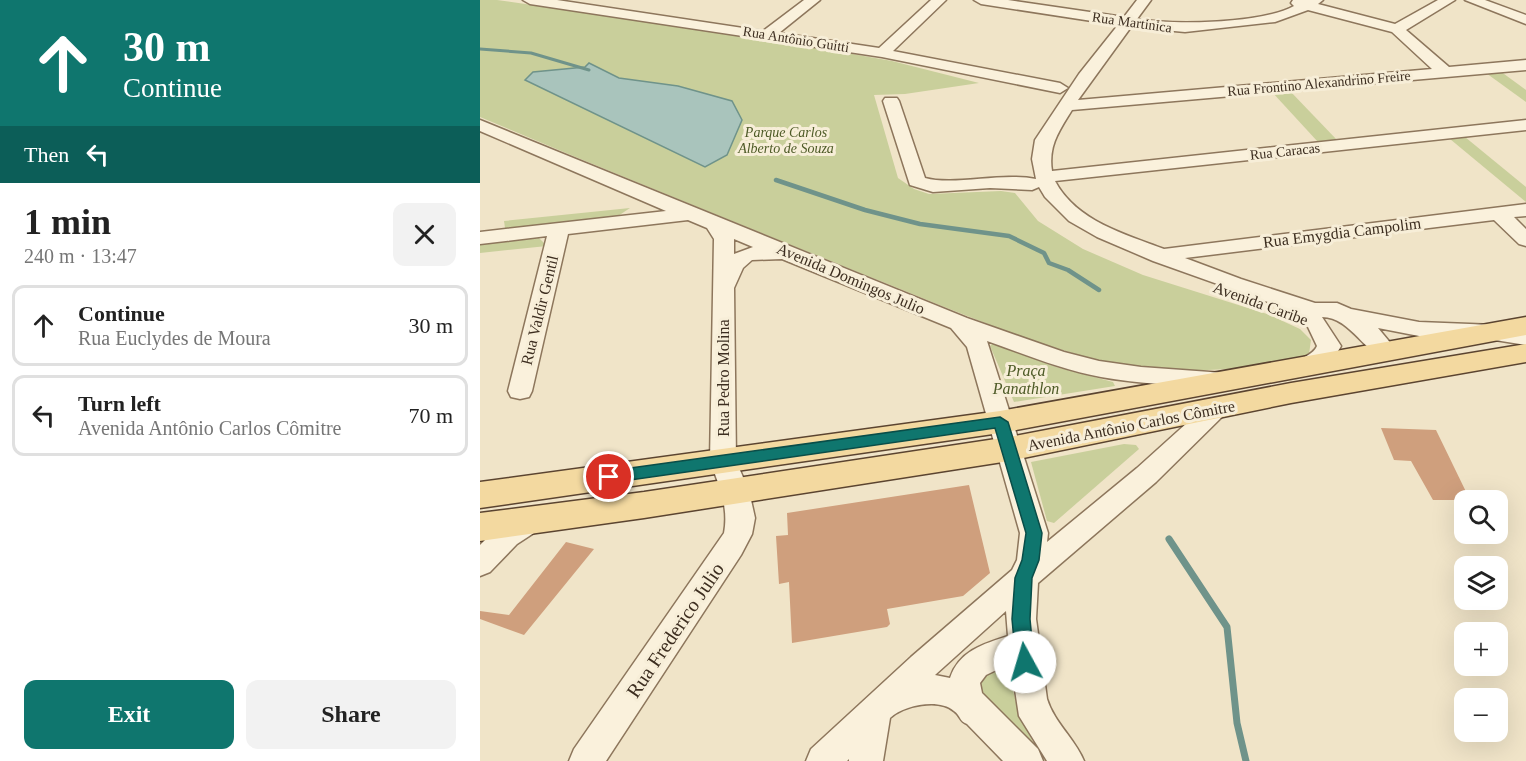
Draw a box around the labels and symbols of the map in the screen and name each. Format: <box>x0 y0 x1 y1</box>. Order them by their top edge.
street label: Rua Martinica <box>1091 9 1174 36</box>
street label: Rua Antônio Guitti <box>742 24 850 55</box>
street label: Rua Frontino Alexandrino Freire <box>1227 68 1411 99</box>
park label: Parque Carlos Alberto de Souza <box>737 125 834 156</box>
street label: Rua Caracas <box>1249 140 1321 163</box>
street label: Rua Emygdia Campolim <box>1262 214 1423 252</box>
street label: Avenida Domingos Julio <box>774 240 927 318</box>
street label: Rua Valdir Gentil <box>518 253 561 367</box>
street label: Avenida Caribe <box>1211 278 1311 329</box>
street label: Rua Pedro Molina <box>715 319 732 437</box>
park label: Praça Panathlon <box>992 362 1059 397</box>
street label: Avenida Antônio Carlos Cômitre <box>1026 397 1236 454</box>
pin <box>583 451 634 502</box>
street label: Rua Frederico Julio <box>622 558 728 702</box>
position arrow <box>993 630 1057 694</box>

